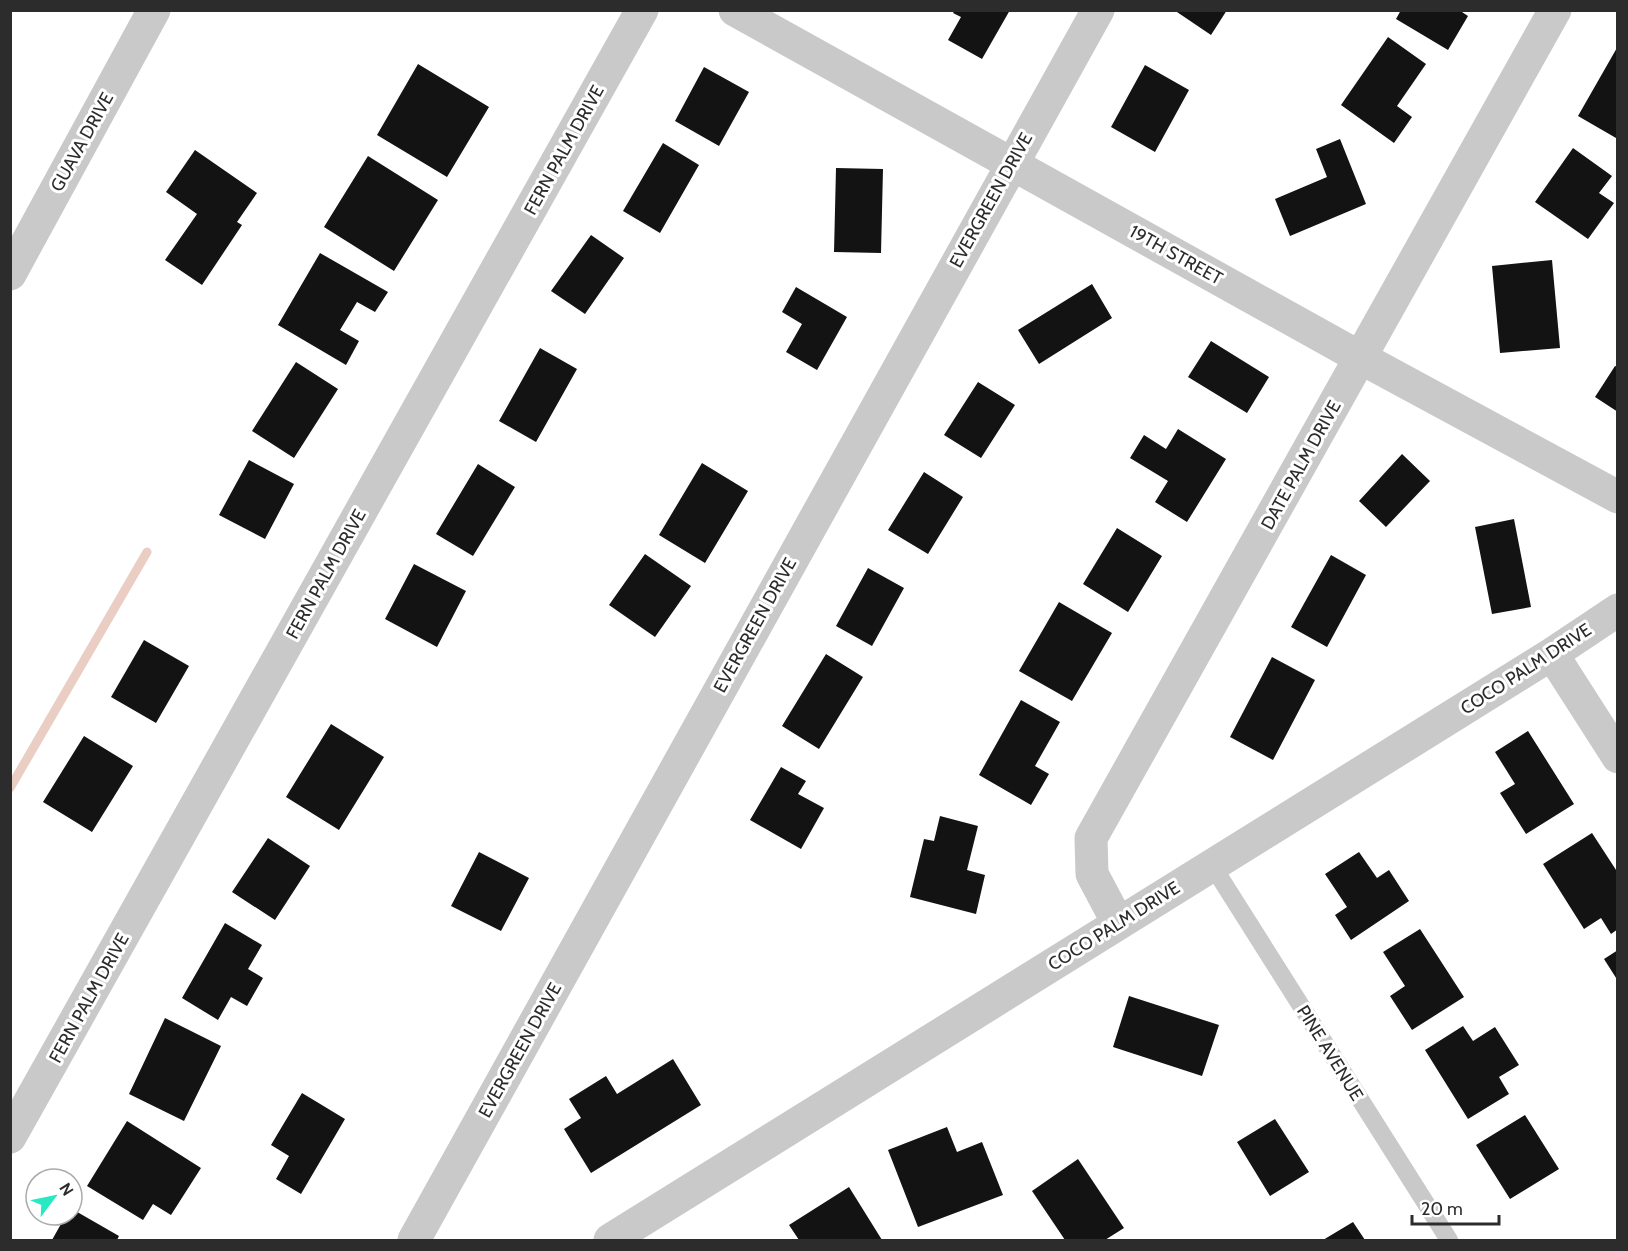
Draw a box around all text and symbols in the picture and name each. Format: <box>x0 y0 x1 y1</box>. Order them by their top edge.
street label: FERN PALM DRIVE <box>519 81 609 219</box>
street label: GUAVA DRIVE <box>46 89 118 195</box>
street label: EVERGREEN DRIVE <box>945 129 1037 271</box>
street label: 19TH STREET <box>1126 220 1227 290</box>
street label: DATE PALM DRIVE <box>1256 396 1346 533</box>
street label: FERN PALM DRIVE <box>281 505 371 643</box>
street label: EVERGREEN DRIVE <box>709 554 801 696</box>
street label: COCO PALM DRIVE <box>1457 619 1595 719</box>
street label: COCO PALM DRIVE <box>1044 877 1184 975</box>
street label: FERN PALM DRIVE <box>44 929 134 1067</box>
street label: EVERGREEN DRIVE <box>474 979 566 1121</box>
street label: PINE AVENUE <box>1292 1001 1368 1105</box>
north arrow <box>24 1167 84 1227</box>
text: N <box>55 1179 77 1199</box>
scale bar <box>1412 1188 1499 1226</box>
text: 20 m <box>1421 1198 1463 1220</box>

